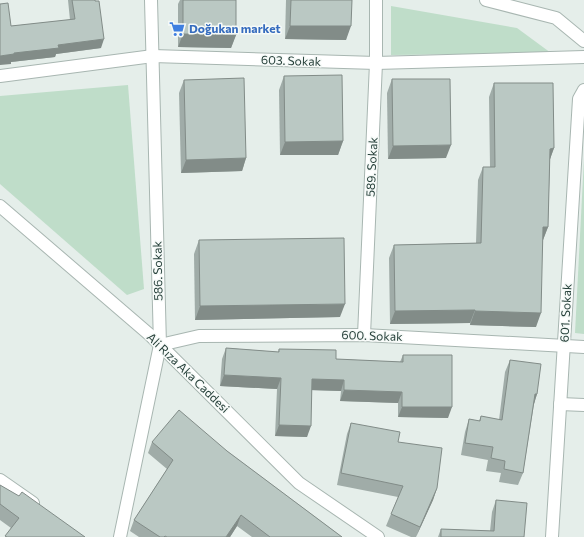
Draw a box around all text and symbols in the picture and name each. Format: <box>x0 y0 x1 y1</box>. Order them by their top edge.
supermarket icon: Doğukan market <box>168 20 186 38</box>
place label: Doğukan market <box>189 21 281 35</box>
street label: 603. Sokak <box>261 52 322 68</box>
street label: 589. Sokak <box>362 136 380 197</box>
street label: 586. Sokak <box>149 240 165 301</box>
street label: 601. Sokak <box>556 283 574 343</box>
street label: 600. Sokak <box>341 327 403 343</box>
street label: Ali Rıza Aka Caddesi <box>145 329 233 415</box>

